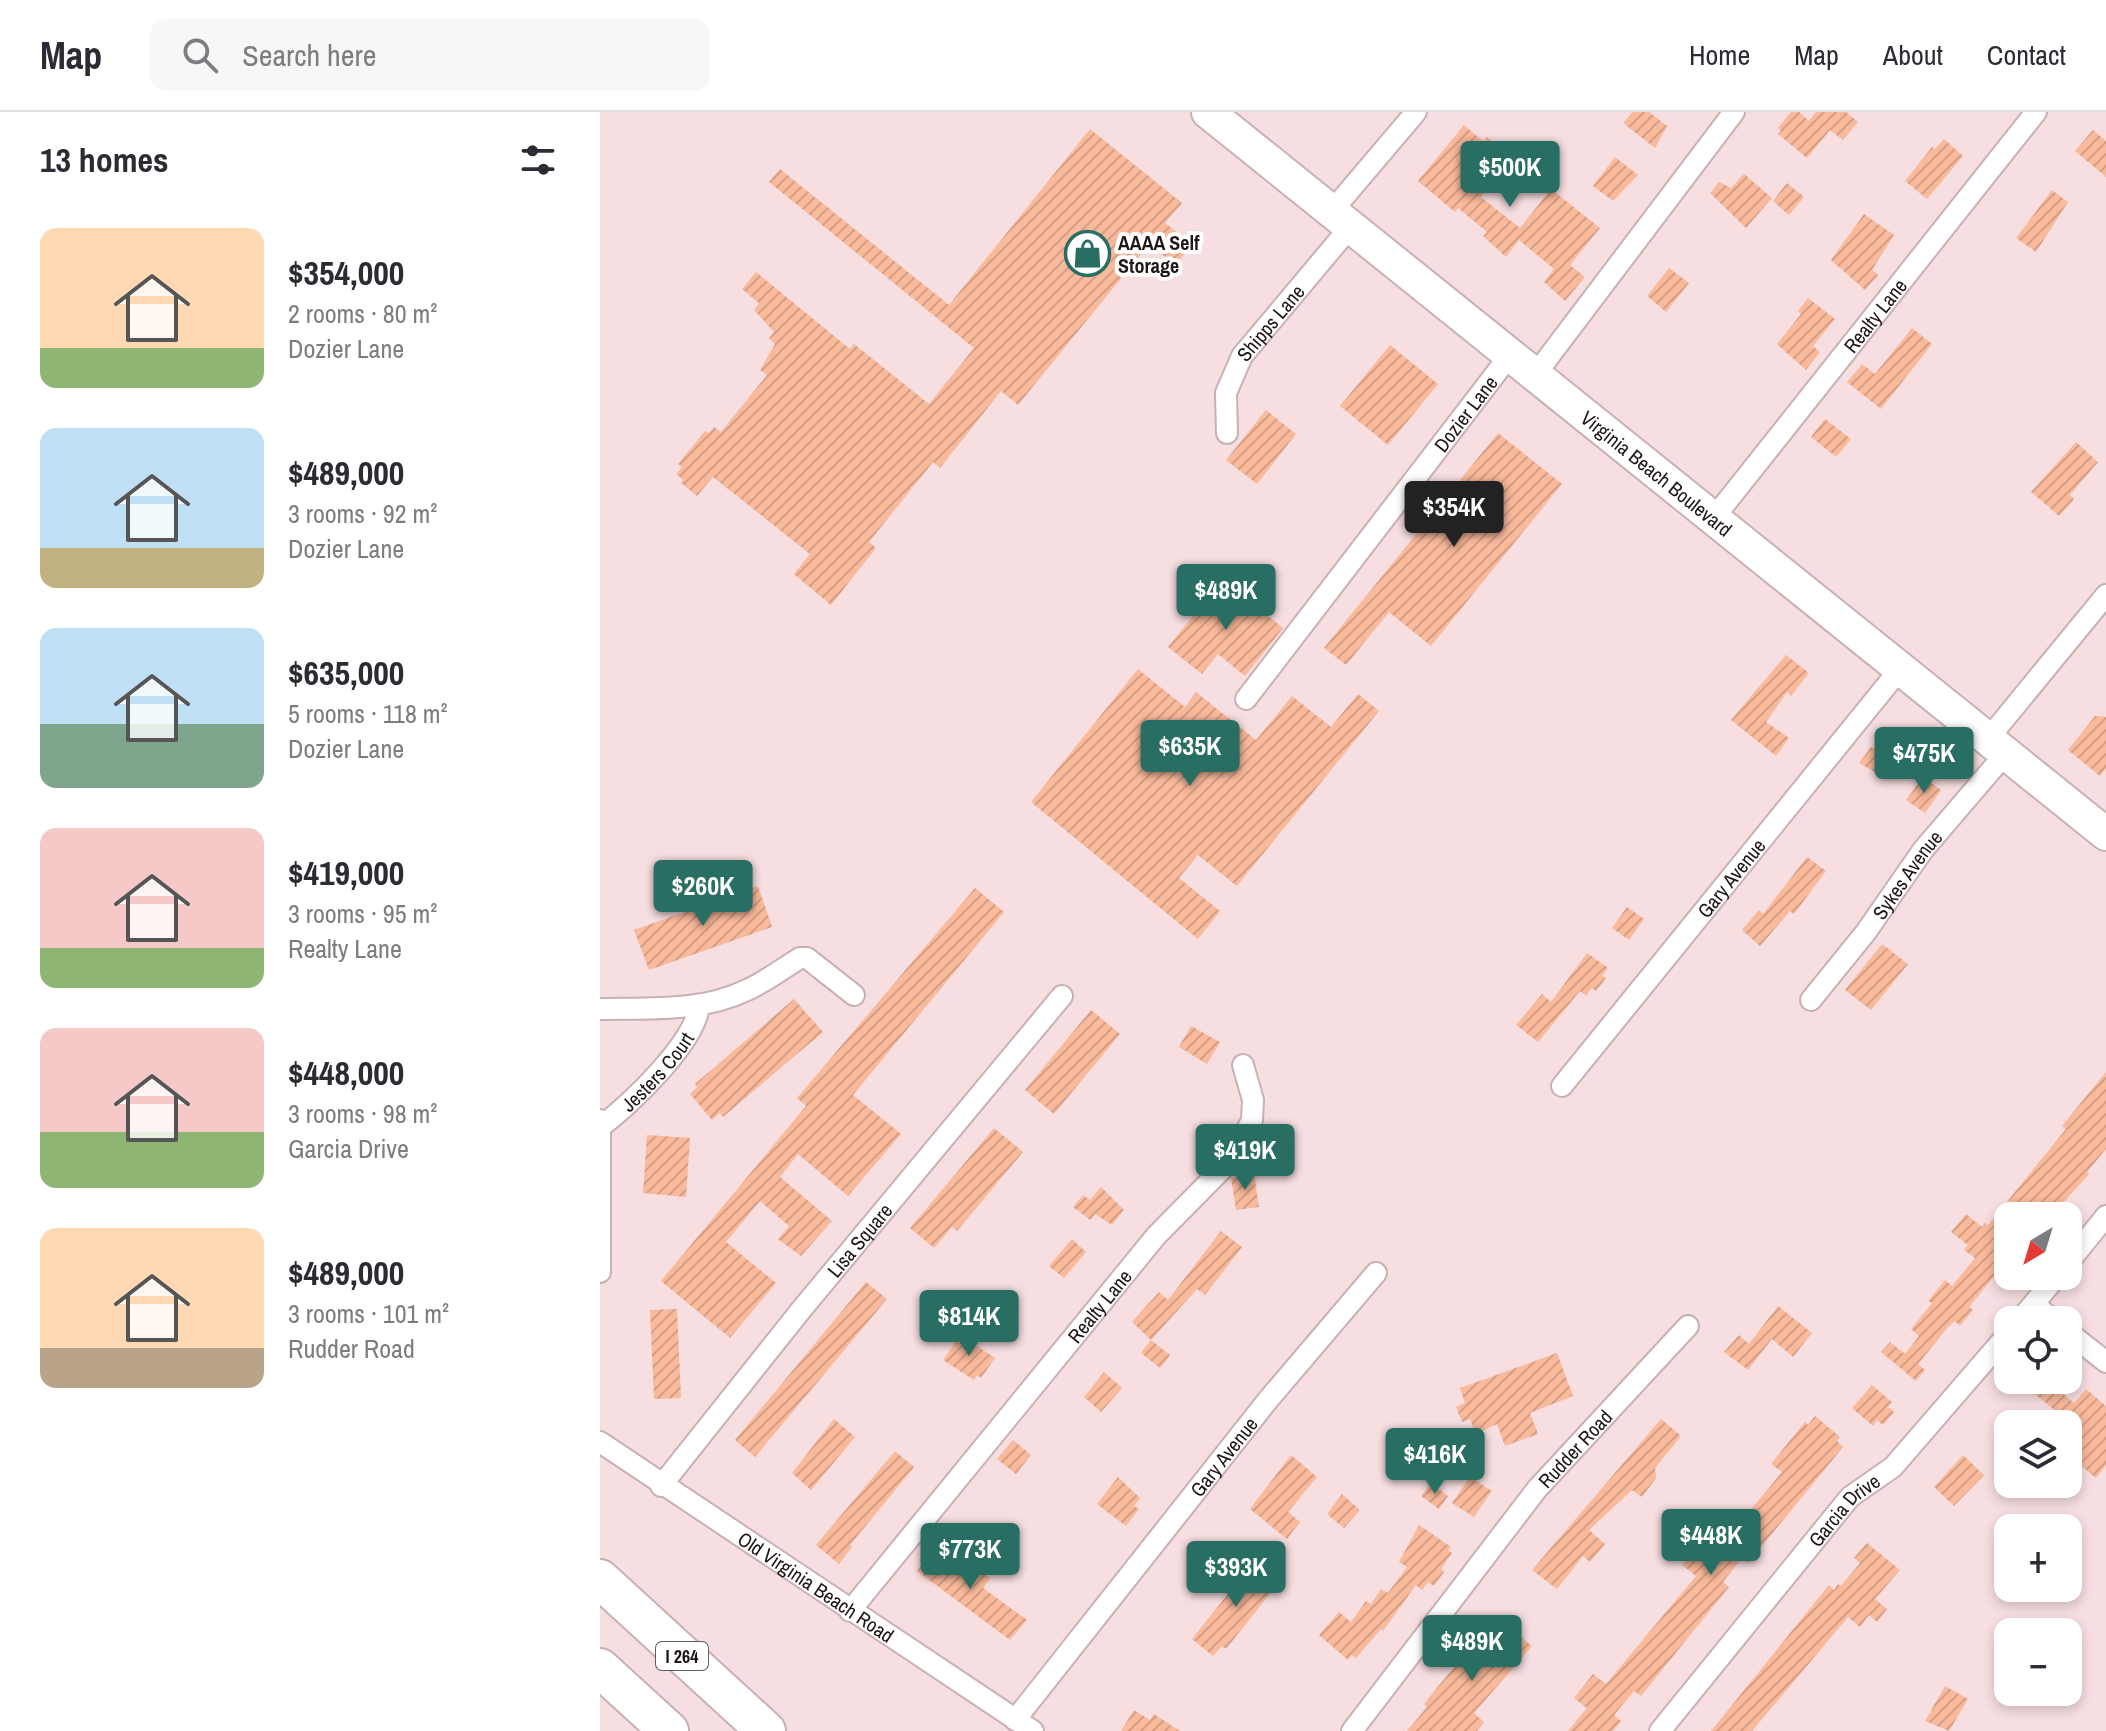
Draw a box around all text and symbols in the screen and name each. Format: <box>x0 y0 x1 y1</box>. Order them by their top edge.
search box <box>150 19 710 91</box>
text: Map <box>40 30 102 81</box>
icon: search <box>178 33 222 77</box>
text: Search here <box>242 35 376 75</box>
text: Home <box>1689 36 1750 74</box>
text: Map <box>1794 36 1839 74</box>
text: About <box>1883 36 1943 74</box>
text: Contact <box>1987 36 2066 74</box>
text: 13 homes <box>40 137 169 183</box>
icon: filters <box>516 138 560 182</box>
pin: $500K <box>1454 141 1566 209</box>
text: $500K <box>1479 149 1541 184</box>
place label: AAAA Self Storage <box>1118 229 1200 279</box>
shop icon: AAAA Self Storage <box>1063 230 1111 278</box>
text: $354,000 <box>288 250 404 296</box>
icon: home <box>104 260 200 356</box>
street label: Realty Lane <box>1837 273 1912 358</box>
street label: Shipps Lane <box>1230 279 1310 367</box>
text: 2 rooms · 80 m² <box>288 296 437 331</box>
text: Dozier Lane <box>288 331 404 366</box>
street label: Dozier Lane <box>1427 370 1503 457</box>
street label: Virginia Beach Boulevard <box>1576 404 1738 542</box>
text: $489,000 <box>288 450 404 496</box>
icon: home <box>104 460 200 556</box>
pin: $354K <box>1398 481 1510 549</box>
text: $354K <box>1423 489 1485 524</box>
text: 3 rooms · 92 m² <box>288 496 437 531</box>
text: Dozier Lane <box>288 531 404 566</box>
pin: $489K <box>1170 564 1282 632</box>
text: $489K <box>1195 572 1257 607</box>
text: $635,000 <box>288 650 404 696</box>
icon: home <box>104 660 200 756</box>
text: 5 rooms · 118 m² <box>288 696 448 731</box>
pin: $635K <box>1134 720 1246 788</box>
pin: $475K <box>1868 727 1980 795</box>
text: $635K <box>1159 728 1221 763</box>
text: Dozier Lane <box>288 731 404 766</box>
text: $475K <box>1893 735 1955 770</box>
street label: Sykes Avenue <box>1866 824 1948 924</box>
street label: Gary Avenue <box>1690 833 1771 923</box>
text: $419,000 <box>288 850 404 896</box>
icon: home <box>104 860 200 956</box>
pin: $260K <box>647 860 759 928</box>
text: $260K <box>672 868 734 903</box>
text: 3 rooms · 95 m² <box>288 896 437 931</box>
text: Realty Lane <box>288 931 402 966</box>
street label: Jesters Court <box>615 1027 700 1117</box>
text: $448,000 <box>288 1050 404 1096</box>
icon: home <box>104 1060 200 1156</box>
text: 3 rooms · 98 m² <box>288 1096 437 1131</box>
pin: $419K <box>1189 1124 1301 1192</box>
text: Garcia Drive <box>288 1131 409 1166</box>
text: $419K <box>1214 1132 1276 1167</box>
street label: Lisa Square <box>821 1197 898 1283</box>
north arrow <box>1994 1202 2082 1290</box>
map controls <box>1994 1202 2082 1706</box>
text: $489,000 <box>288 1250 404 1296</box>
icon: home <box>104 1260 200 1356</box>
street label: Realty Lane <box>1061 1263 1137 1348</box>
pin: $814K <box>913 1290 1025 1358</box>
text: 3 rooms · 101 m² <box>288 1296 449 1331</box>
text: $814K <box>938 1298 1000 1333</box>
button: locate <box>1994 1306 2082 1394</box>
text: Rudder Road <box>288 1331 415 1366</box>
street label: Rudder Road <box>1532 1403 1618 1493</box>
button: layers <box>1994 1410 2082 1498</box>
street label: Gary Avenue <box>1183 1411 1263 1502</box>
pin: $416K <box>1379 1428 1491 1496</box>
text: $416K <box>1404 1436 1466 1471</box>
street label: Garcia Drive <box>1802 1467 1885 1552</box>
pin: $448K <box>1655 1509 1767 1577</box>
button: + <box>1994 1514 2082 1602</box>
text: $448K <box>1680 1517 1742 1552</box>
pin: $773K <box>914 1523 1026 1591</box>
street label: Old Virginia Beach Road <box>733 1525 900 1648</box>
text: $773K <box>939 1531 1001 1566</box>
pin: $393K <box>1180 1541 1292 1609</box>
text: $393K <box>1205 1549 1267 1584</box>
pin: $489K <box>1416 1615 1528 1683</box>
button: − <box>1994 1618 2082 1706</box>
text: $489K <box>1441 1623 1503 1658</box>
road number: I 264 <box>656 1642 708 1670</box>

